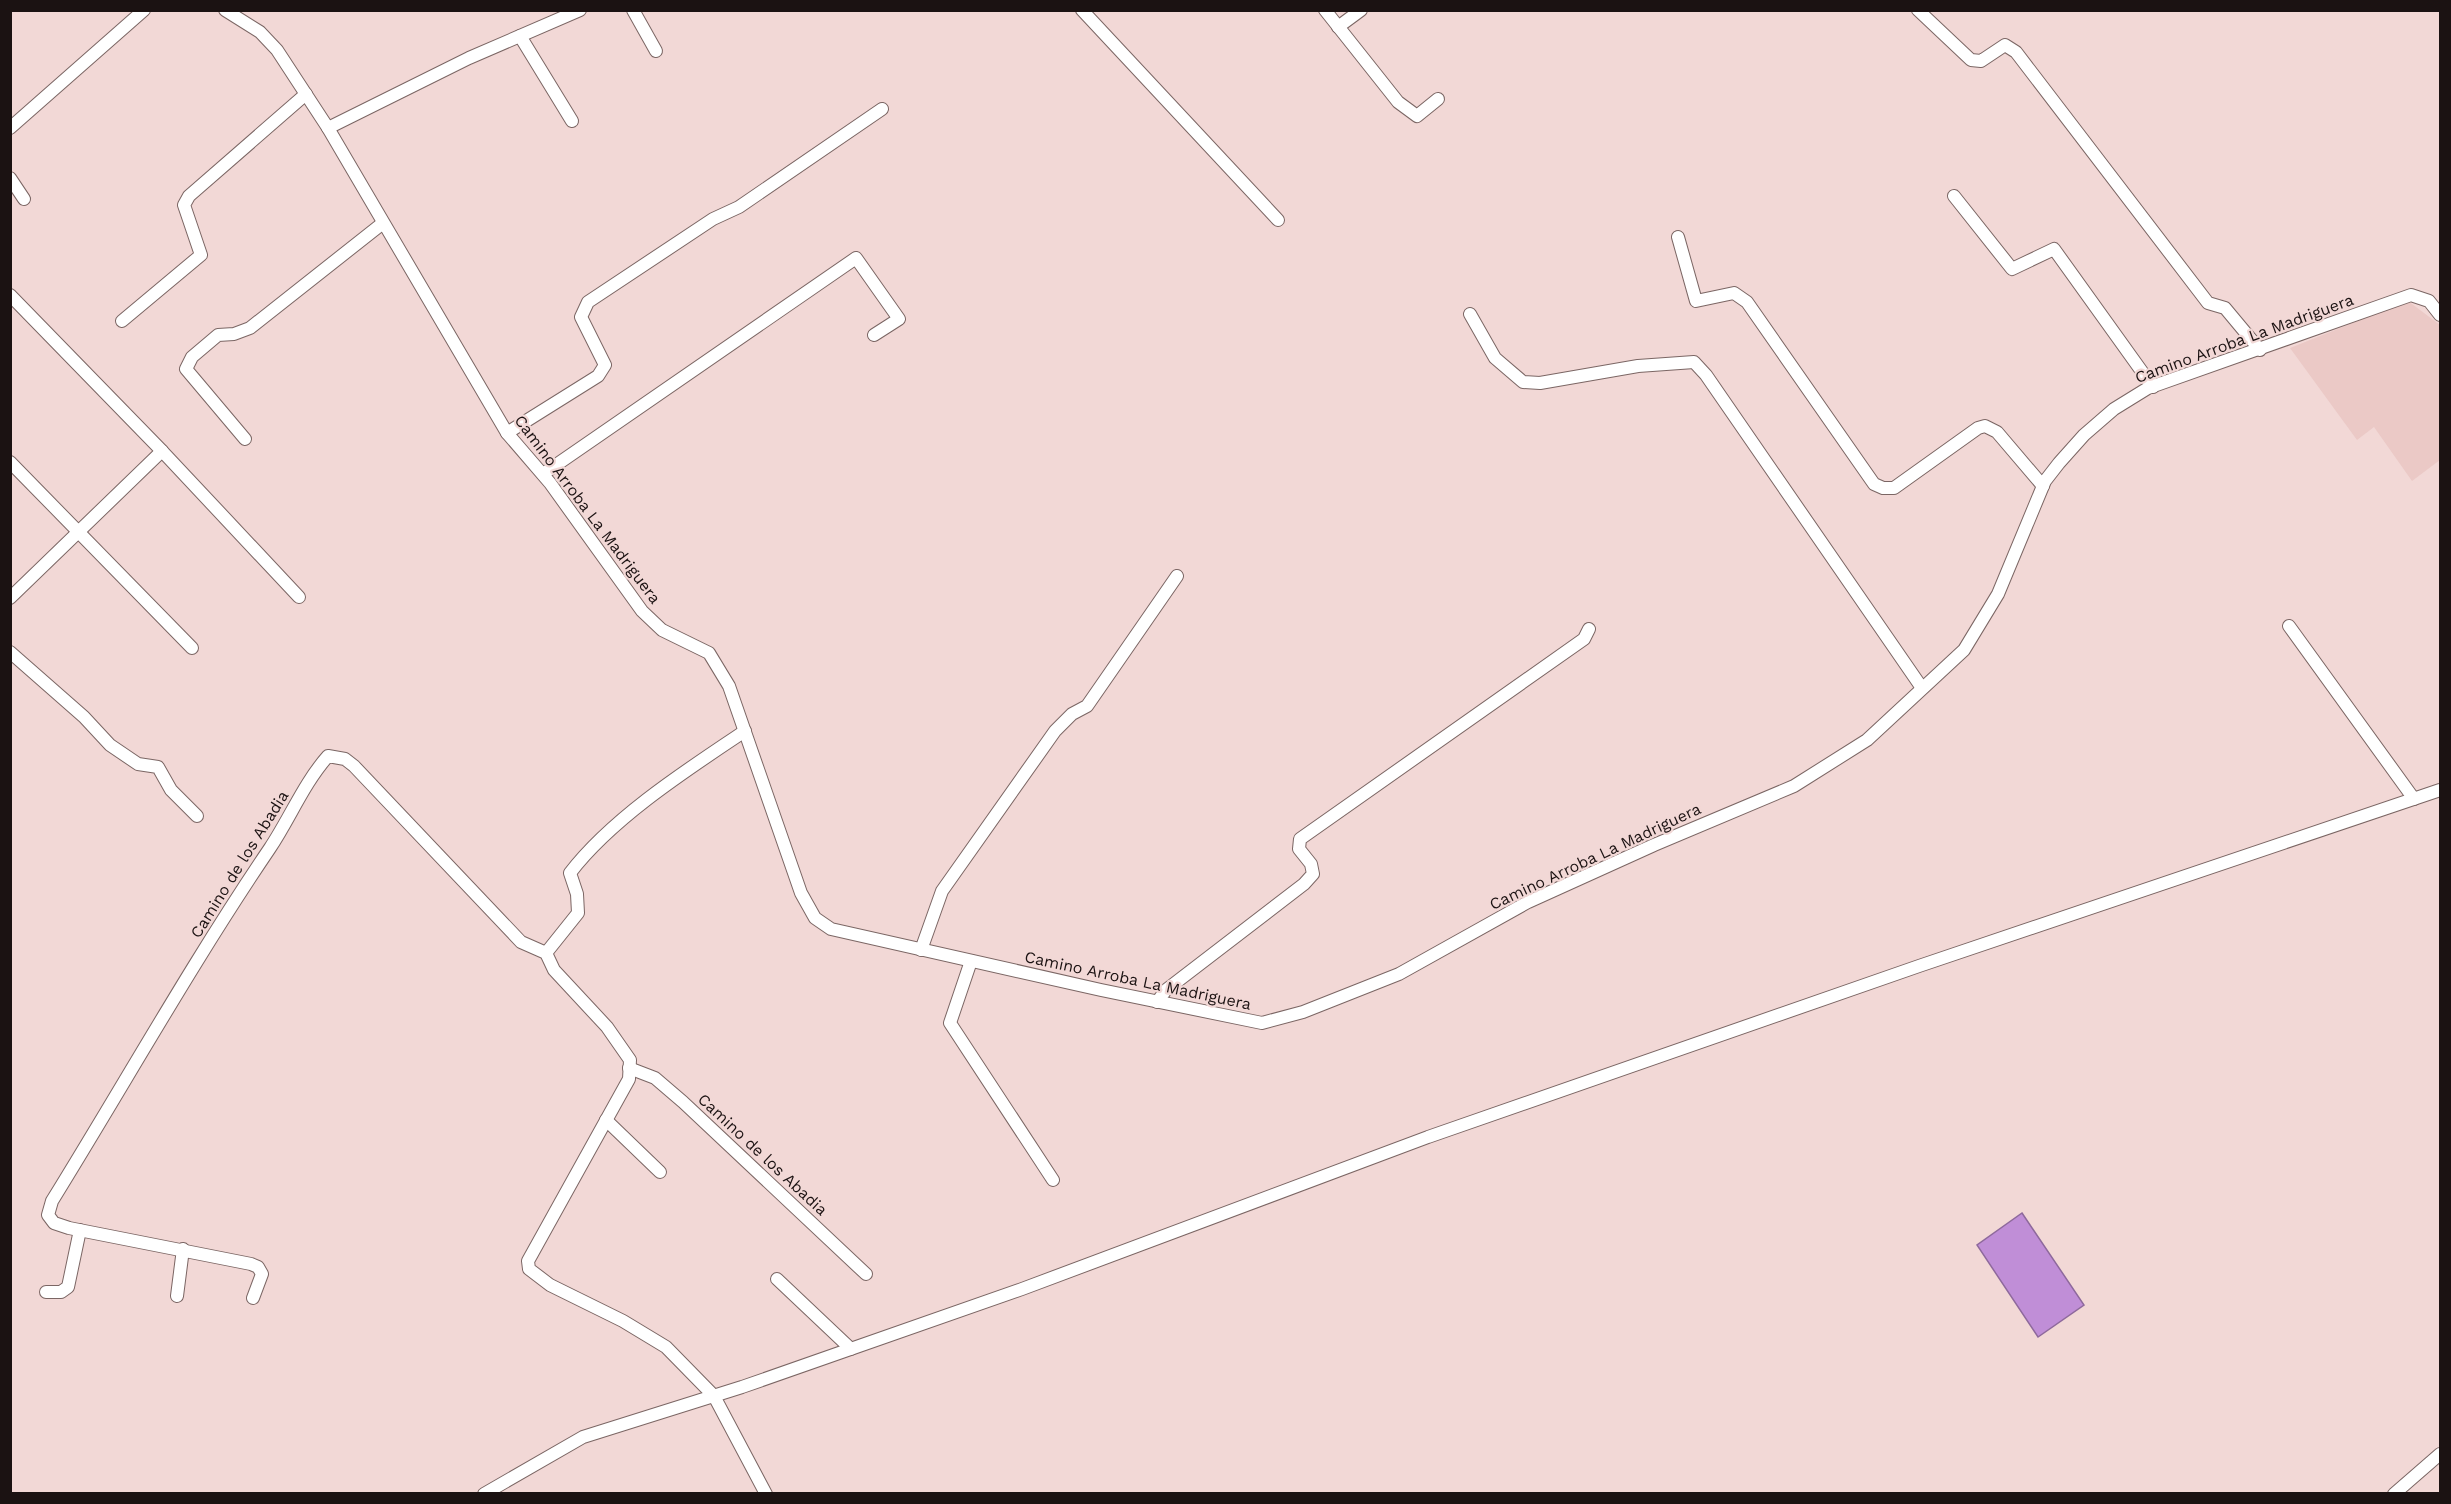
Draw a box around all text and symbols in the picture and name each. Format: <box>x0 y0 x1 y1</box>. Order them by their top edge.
street label: Camino Arroba La Madriguera <box>2132 290 2356 387</box>
street label: Camino Arroba La Madriguera <box>510 411 665 607</box>
street label: Camino de los Abadia <box>186 787 293 941</box>
street label: Camino Arroba La Madriguera <box>1486 799 1704 914</box>
street label: Camino Arroba La Madriguera <box>1023 947 1253 1014</box>
street label: Camino de los Abadia <box>694 1089 831 1219</box>

